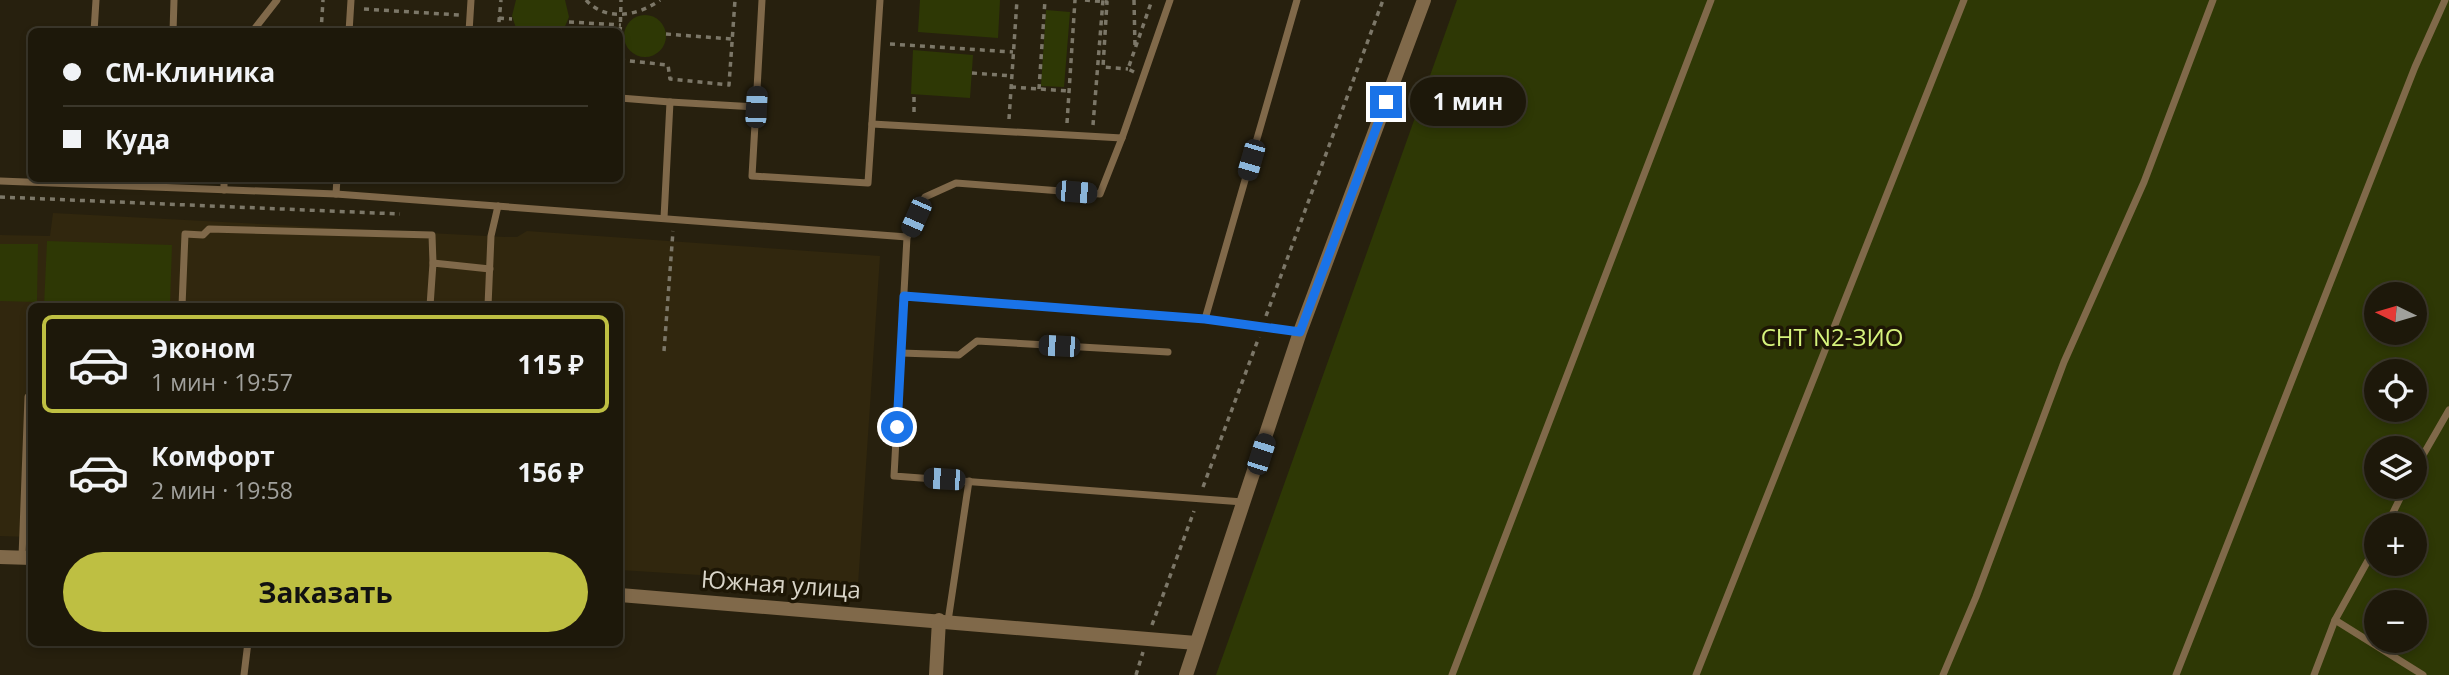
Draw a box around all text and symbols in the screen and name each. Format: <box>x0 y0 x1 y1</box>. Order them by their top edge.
text: СМ-Клиника <box>105 54 275 90</box>
callout: 1 мин <box>1410 78 1526 126</box>
car <box>745 85 768 129</box>
text: 1 мин <box>1433 85 1503 117</box>
route end <box>1370 86 1402 118</box>
text: Куда <box>105 121 170 157</box>
car <box>1236 137 1267 183</box>
car <box>1055 180 1098 204</box>
car <box>898 194 935 240</box>
north arrow <box>2364 282 2427 345</box>
map controls <box>2364 282 2427 653</box>
park label: СНТ N2-ЗИО <box>1761 320 1903 353</box>
text: Эконом <box>151 330 256 366</box>
icon: car <box>67 333 130 396</box>
car <box>1038 334 1081 358</box>
text: 115 ₽ <box>518 346 584 382</box>
button: locate <box>2364 359 2427 422</box>
text: 1 мин · 19:57 <box>151 366 293 398</box>
route start <box>881 411 913 443</box>
car <box>1245 431 1278 477</box>
button: layers <box>2364 436 2427 499</box>
text: Комфорт <box>151 438 275 474</box>
icon: car <box>67 441 130 504</box>
text: 156 ₽ <box>518 454 584 490</box>
car <box>923 467 966 491</box>
text: 2 мин · 19:58 <box>151 474 293 506</box>
button: + <box>2364 513 2427 576</box>
button: Заказать <box>63 552 588 632</box>
street label: Южная улица <box>700 561 862 606</box>
button: − <box>2364 590 2427 653</box>

